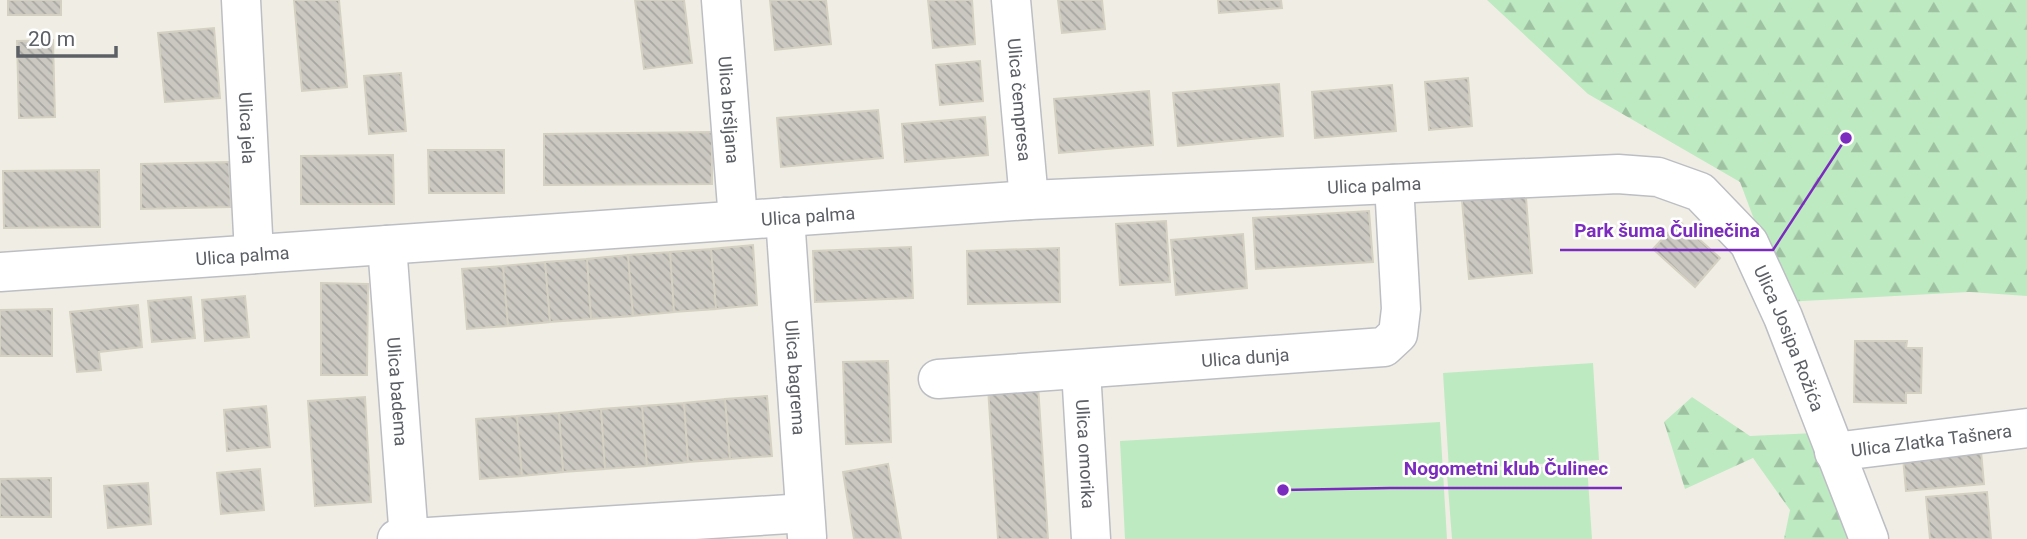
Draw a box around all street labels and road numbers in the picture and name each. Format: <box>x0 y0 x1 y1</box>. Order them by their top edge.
street label: Ulica čempresa <box>1004 37 1036 162</box>
street label: Ulica bršljana <box>715 55 744 164</box>
street label: Ulica jela <box>235 91 260 164</box>
street label: Ulica palma <box>1327 172 1422 197</box>
street label: Ulica palma <box>760 202 856 229</box>
street label: Ulica palma <box>195 241 290 269</box>
street label: Ulica Josipa Rožića <box>1750 262 1829 414</box>
street label: Ulica bagrema <box>782 319 810 436</box>
street label: Ulica badema <box>383 336 413 447</box>
street label: Ulica dunja <box>1200 343 1290 371</box>
street label: Ulica omorika <box>1072 398 1100 509</box>
street label: Ulica Zlatka Tašnera <box>1850 419 2013 460</box>

